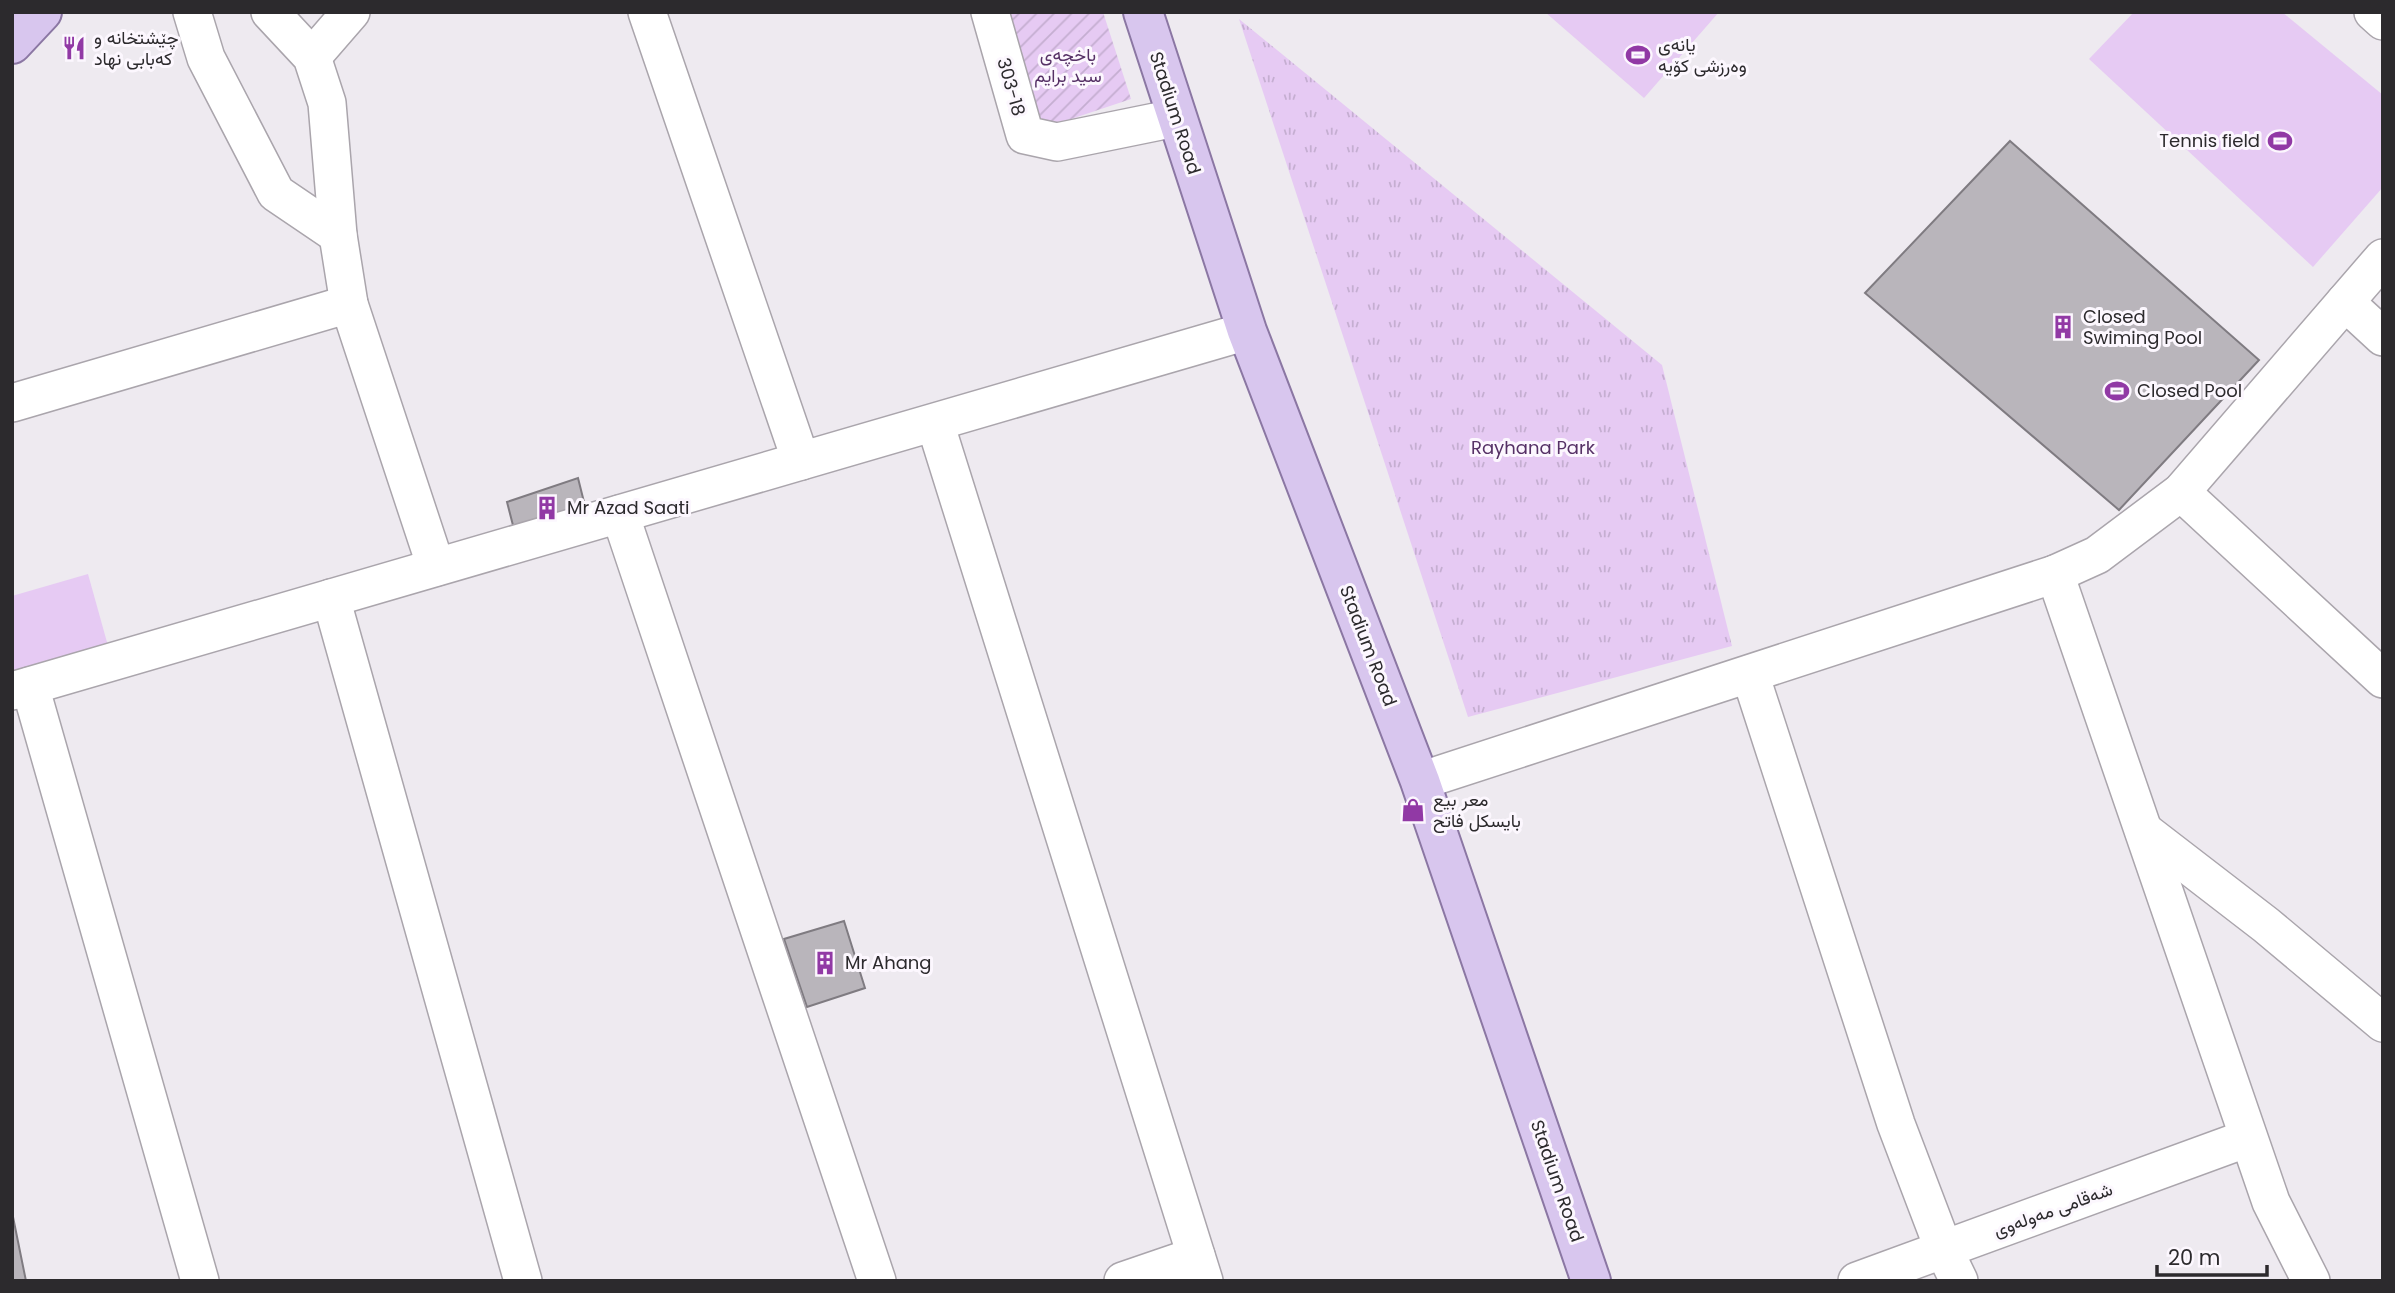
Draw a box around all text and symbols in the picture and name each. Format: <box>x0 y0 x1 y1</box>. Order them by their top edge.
place label: چێشتخانە و کەبابی نھاد <box>94 25 179 71</box>
place label: یانه‌ی وه‌رزشی كۆیه‌ <box>1658 32 1747 78</box>
restaurant icon: چێشتخانە و کەبابی نھاد <box>60 34 88 62</box>
sports icon: یانه‌ی وه‌رزشی كۆیه‌ <box>1624 41 1652 69</box>
park label: باخچه‌ی سید برایم <box>1034 42 1102 88</box>
street label: Stadium Road <box>1144 48 1207 177</box>
street label: 303-18 <box>991 55 1032 119</box>
sports icon: Tennis field <box>2266 127 2294 155</box>
place label: Tennis field <box>2159 128 2260 153</box>
place label: Closed Swiming Pool <box>2083 304 2202 350</box>
building icon: Closed Swiming Pool <box>2049 313 2077 341</box>
sports icon: Closed Pool <box>2103 377 2131 405</box>
place label: Closed Pool <box>2137 378 2242 403</box>
park label: Rayhana Park <box>1471 435 1596 460</box>
building icon: Mr Azad Saati <box>533 494 561 522</box>
place label: Mr Azad Saati <box>567 495 689 520</box>
street label: Stadium Road <box>1334 582 1403 710</box>
place label: معر بيع بايسكل فاتح <box>1433 787 1521 833</box>
shop icon: معر بيع بايسكل فاتح <box>1399 796 1427 824</box>
building icon: Mr Ahang <box>811 949 839 977</box>
place label: Mr Ahang <box>845 950 932 975</box>
street label: Stadium Road <box>1525 1116 1590 1245</box>
street label: شه‌قامی مه‌وله‌وی <box>1990 1176 2116 1243</box>
scale bar <box>2157 1234 2267 1278</box>
text: 20 m <box>2168 1243 2221 1272</box>

